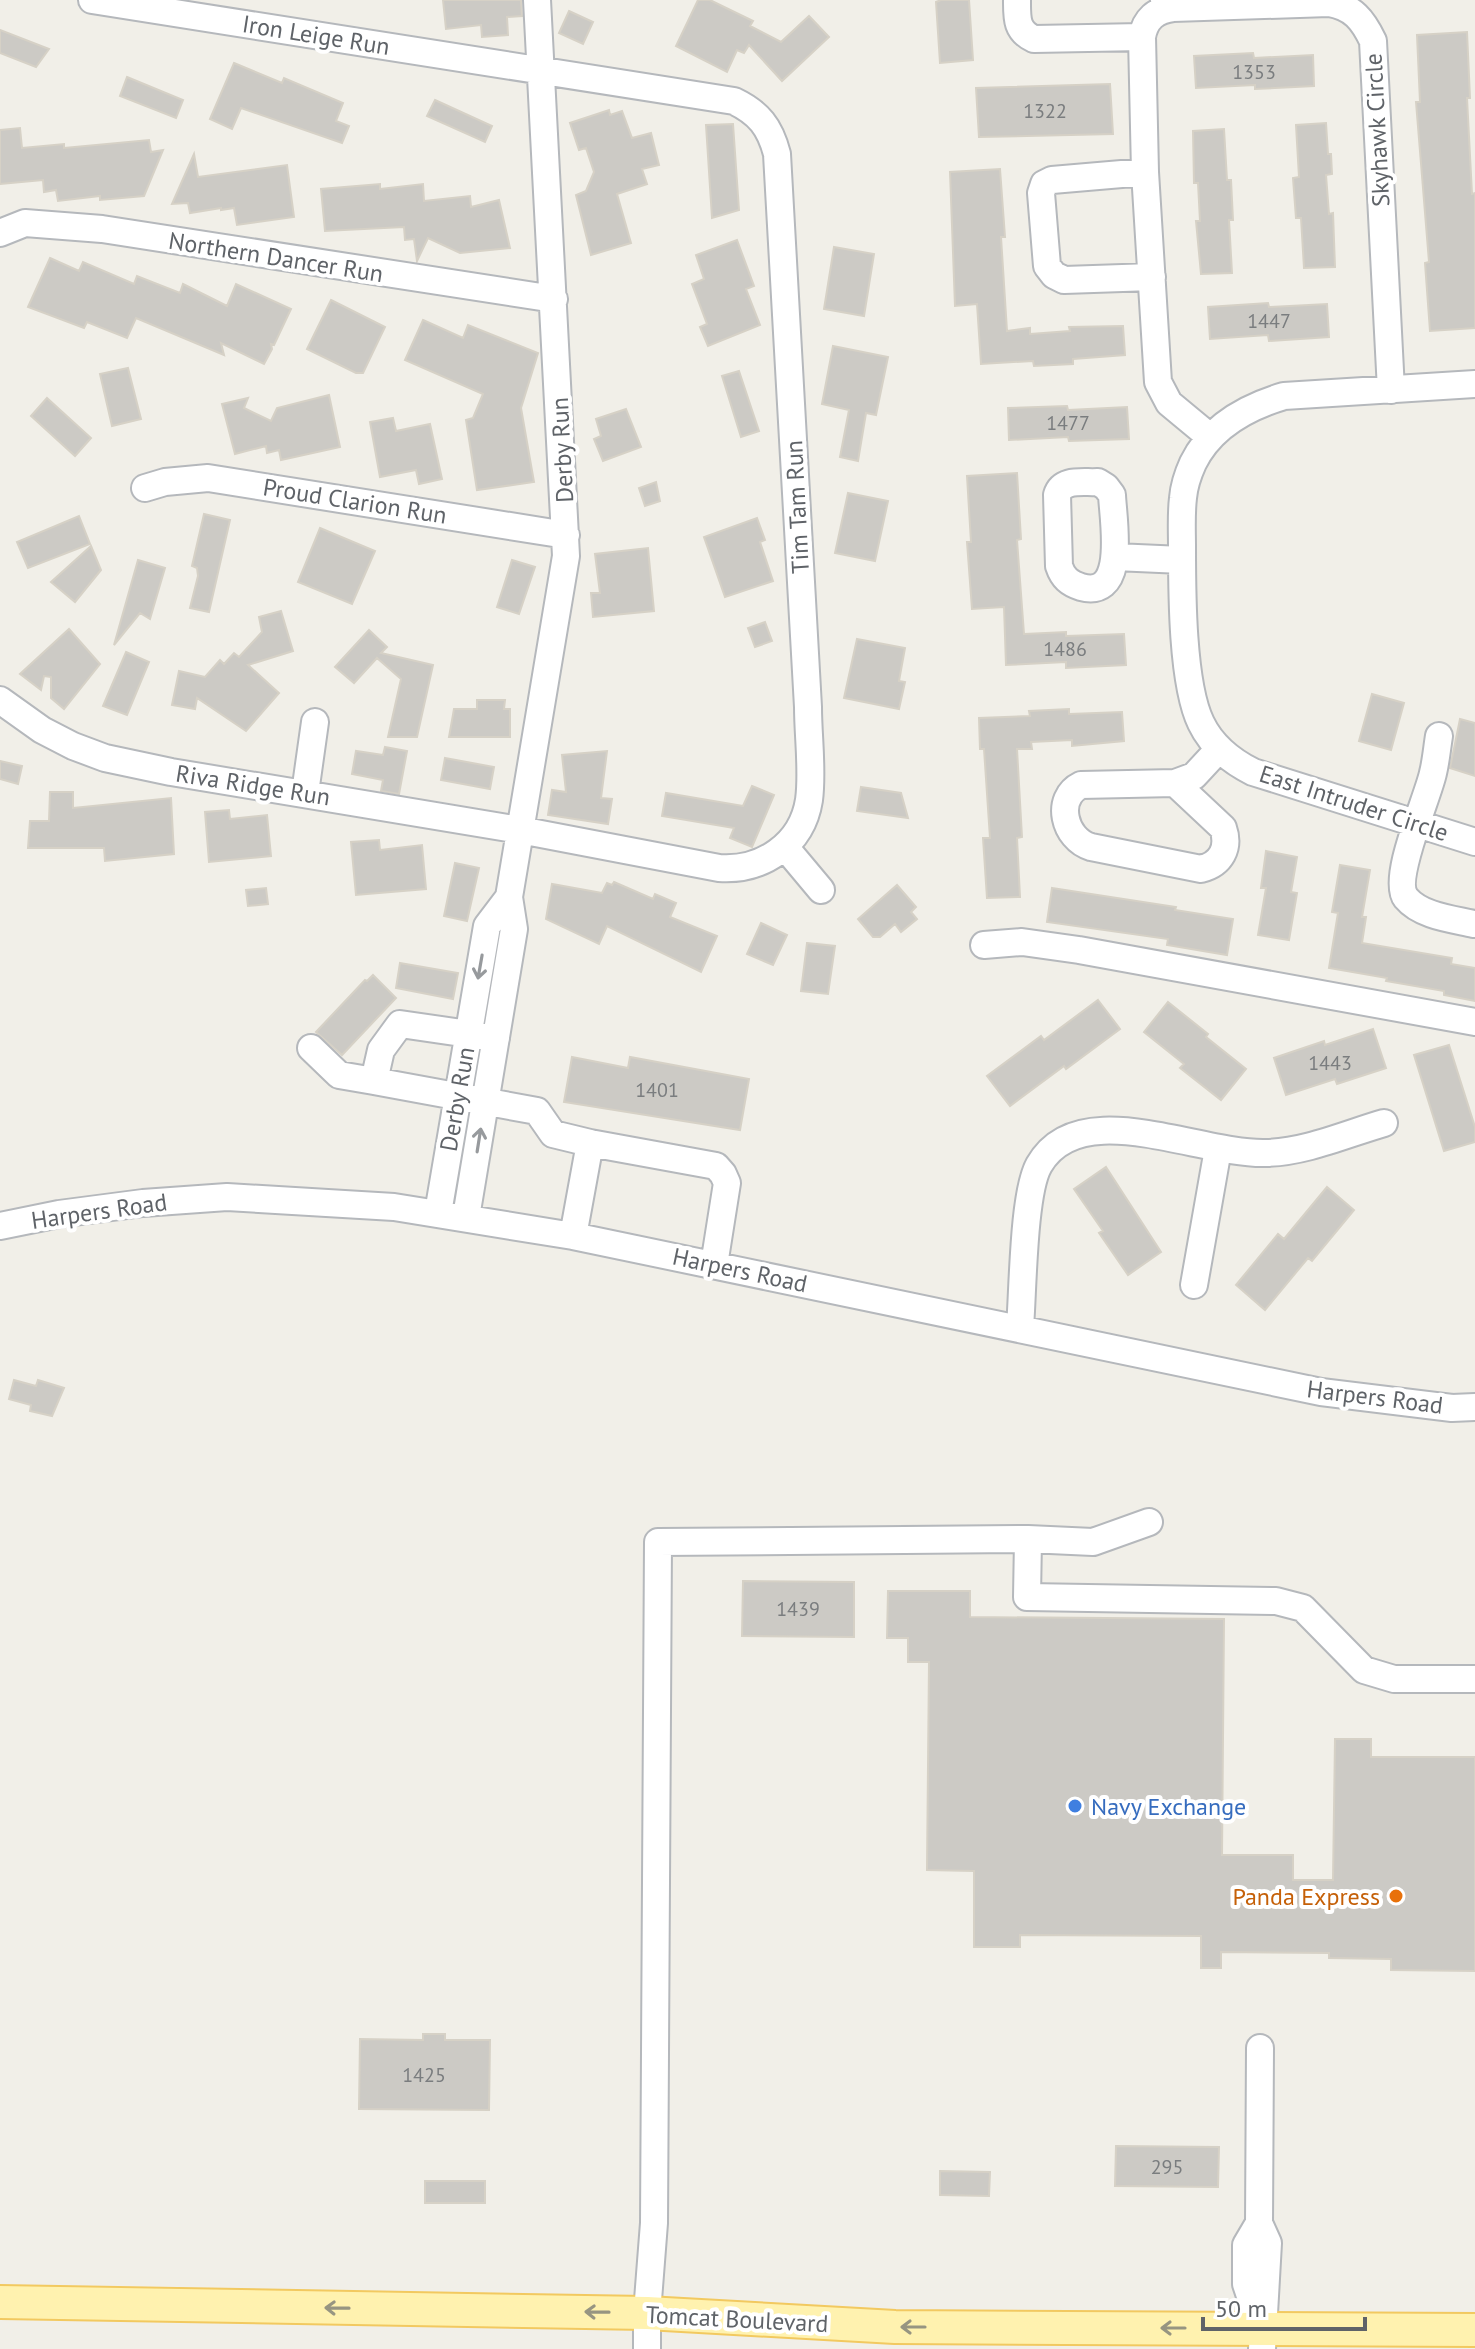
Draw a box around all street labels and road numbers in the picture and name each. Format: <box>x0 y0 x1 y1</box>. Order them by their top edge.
street label: Iron Leige Run <box>240 8 392 62</box>
street label: Skyhawk Circle <box>1358 53 1396 207</box>
street label: Northern Dancer Run <box>166 225 386 289</box>
street label: Derby Run <box>544 396 580 504</box>
street label: Tim Tam Run <box>778 439 816 575</box>
street label: Proud Clarion Run <box>261 471 449 531</box>
street label: Riva Ridge Run <box>174 758 332 812</box>
street label: East Intruder Circle <box>1256 758 1452 848</box>
street label: Derby Run <box>433 1044 481 1154</box>
street label: Harpers Road <box>29 1186 169 1236</box>
street label: Harpers Road <box>670 1241 810 1299</box>
street label: Harpers Road <box>1305 1373 1445 1421</box>
street label: Tomcat Boulevard <box>645 2299 829 2339</box>

